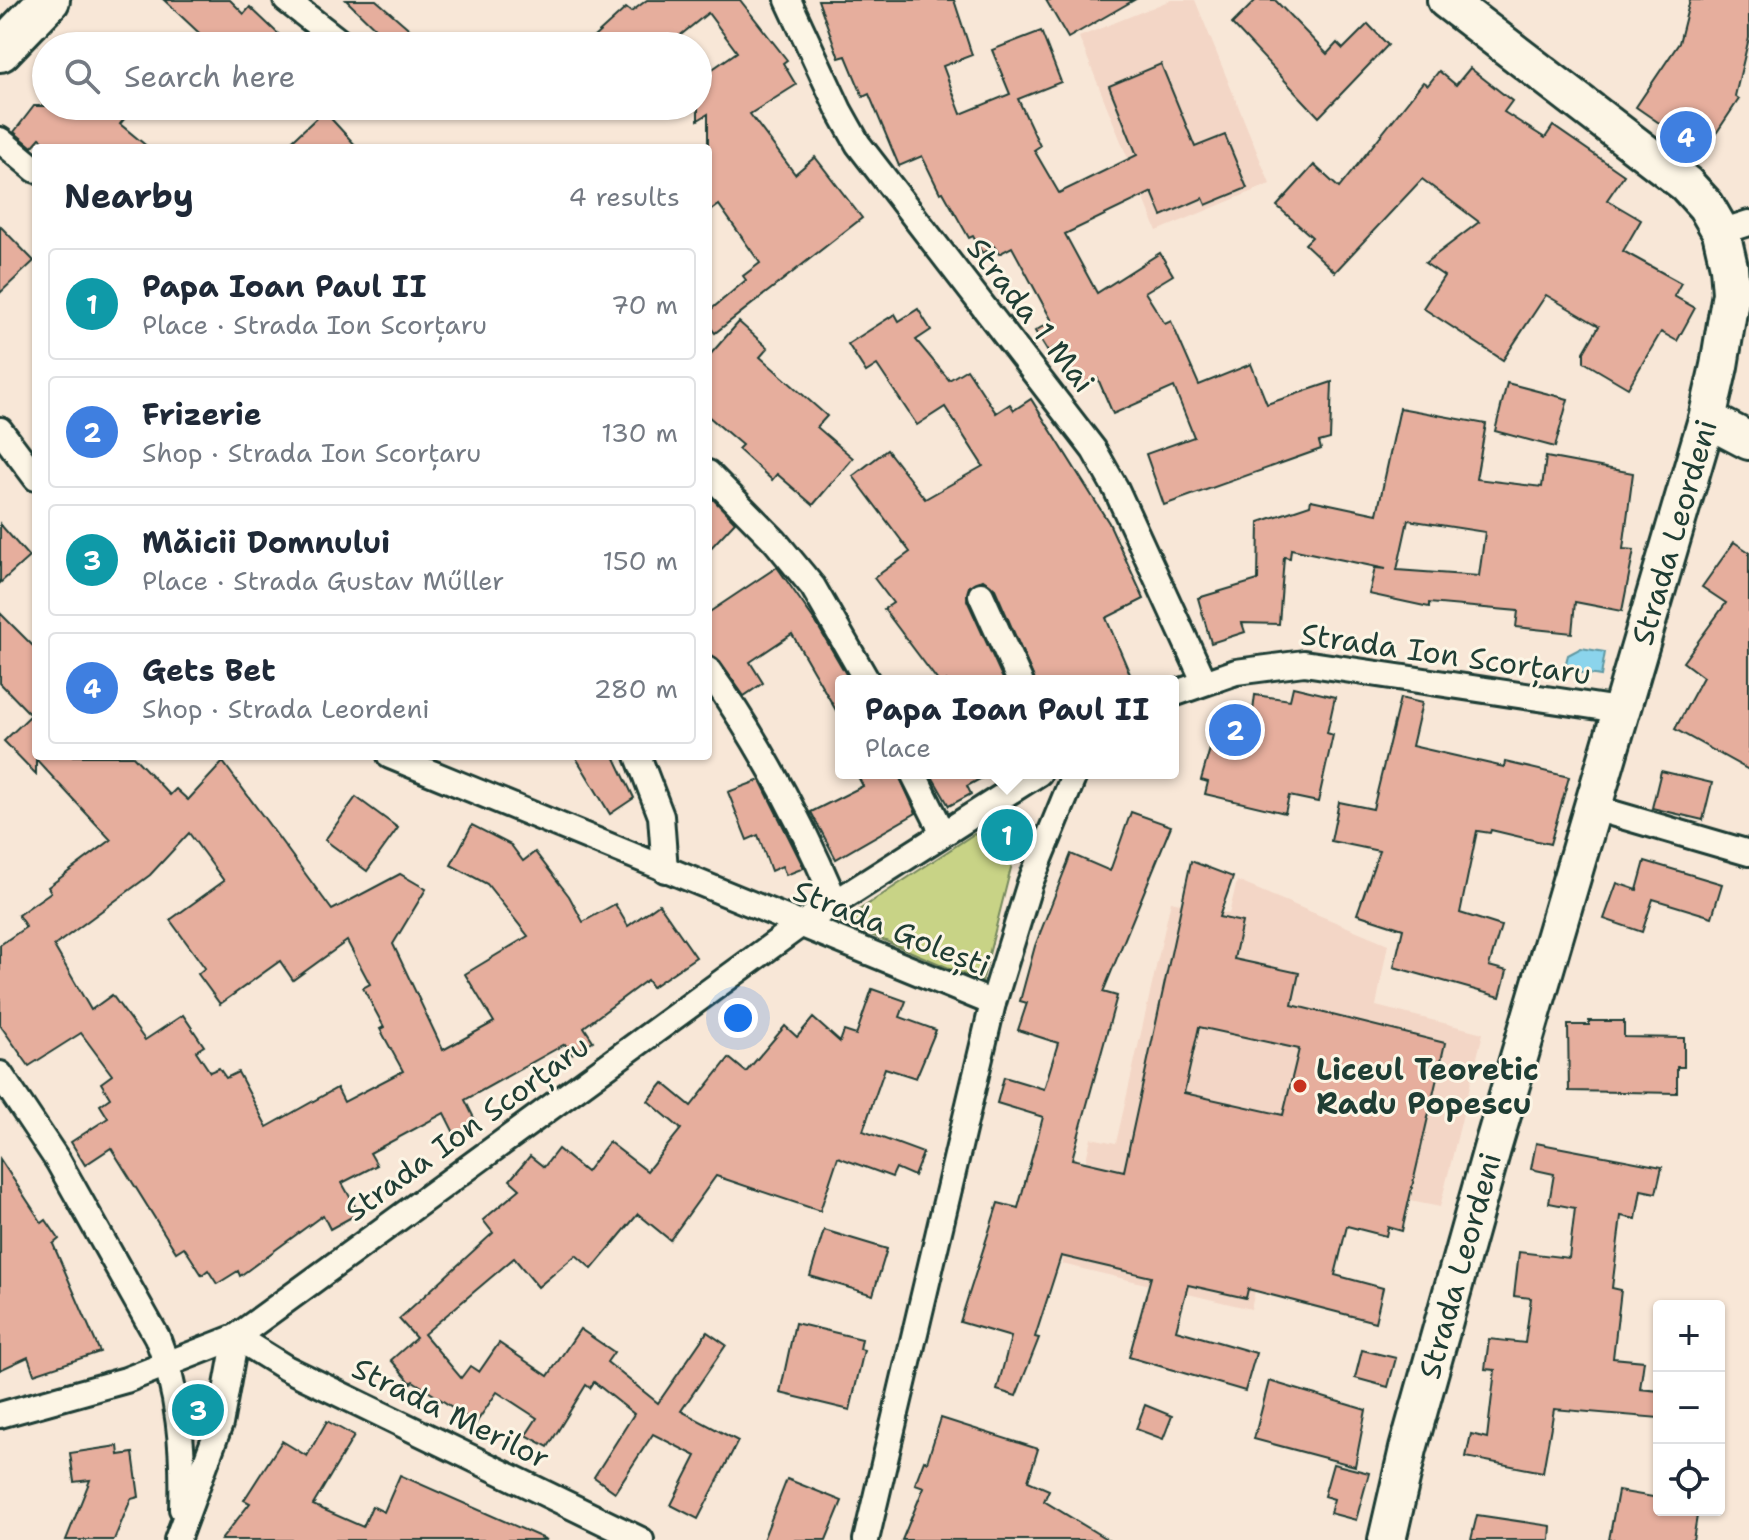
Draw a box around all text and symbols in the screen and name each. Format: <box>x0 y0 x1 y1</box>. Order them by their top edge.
search box <box>32 32 712 120</box>
icon: search <box>60 54 104 98</box>
text: Search here <box>124 56 295 97</box>
pin: 4 <box>1660 107 1712 167</box>
text: Nearby <box>64 173 194 219</box>
text: 4 results <box>568 179 680 214</box>
street label: Strada 1 Mai <box>957 229 1105 401</box>
text: Papa Ioan Paul II <box>142 266 427 307</box>
text: 1 <box>86 287 98 322</box>
text: 70 m <box>611 287 678 322</box>
text: Place · Strada Ion Scorțaru <box>142 307 487 342</box>
text: Frizerie <box>142 394 262 435</box>
text: 2 <box>83 415 101 450</box>
text: 130 m <box>601 415 678 450</box>
street label: Strada Leordeni <box>1621 415 1726 650</box>
text: Shop · Strada Ion Scorțaru <box>142 435 481 470</box>
text: Măicii Domnului <box>142 522 390 563</box>
text: 3 <box>83 543 101 578</box>
text: 150 m <box>602 543 678 578</box>
text: Place · Strada Gustav Műller <box>142 563 504 598</box>
street label: Strada Ion Scorțaru <box>1298 613 1594 695</box>
text: Gets Bet <box>142 650 276 691</box>
text: 4 <box>83 671 101 706</box>
text: 280 m <box>593 671 678 706</box>
popup <box>835 675 1179 779</box>
text: Papa Ioan Paul II <box>865 689 1149 730</box>
text: Shop · Strada Leordeni <box>142 691 430 726</box>
pin: 2 <box>1209 700 1261 760</box>
text: Place <box>865 730 931 765</box>
pin: 1 <box>981 805 1033 865</box>
street label: Strada Golești <box>787 870 997 986</box>
your location <box>718 998 758 1038</box>
street label: Strada Ion Scorțaru <box>337 1025 597 1231</box>
place label: Liceul Teoretic Radu Popescu <box>1316 1049 1539 1124</box>
marker: Liceul Teoretic Radu Popescu <box>1291 1077 1309 1095</box>
street label: Strada Leordeni <box>1408 1148 1511 1383</box>
map controls <box>1653 1300 1725 1516</box>
button: + <box>1653 1300 1725 1372</box>
street label: Strada Merilor <box>345 1347 557 1479</box>
button: − <box>1653 1372 1725 1444</box>
pin: 3 <box>172 1380 224 1440</box>
button: locate <box>1653 1444 1725 1516</box>

